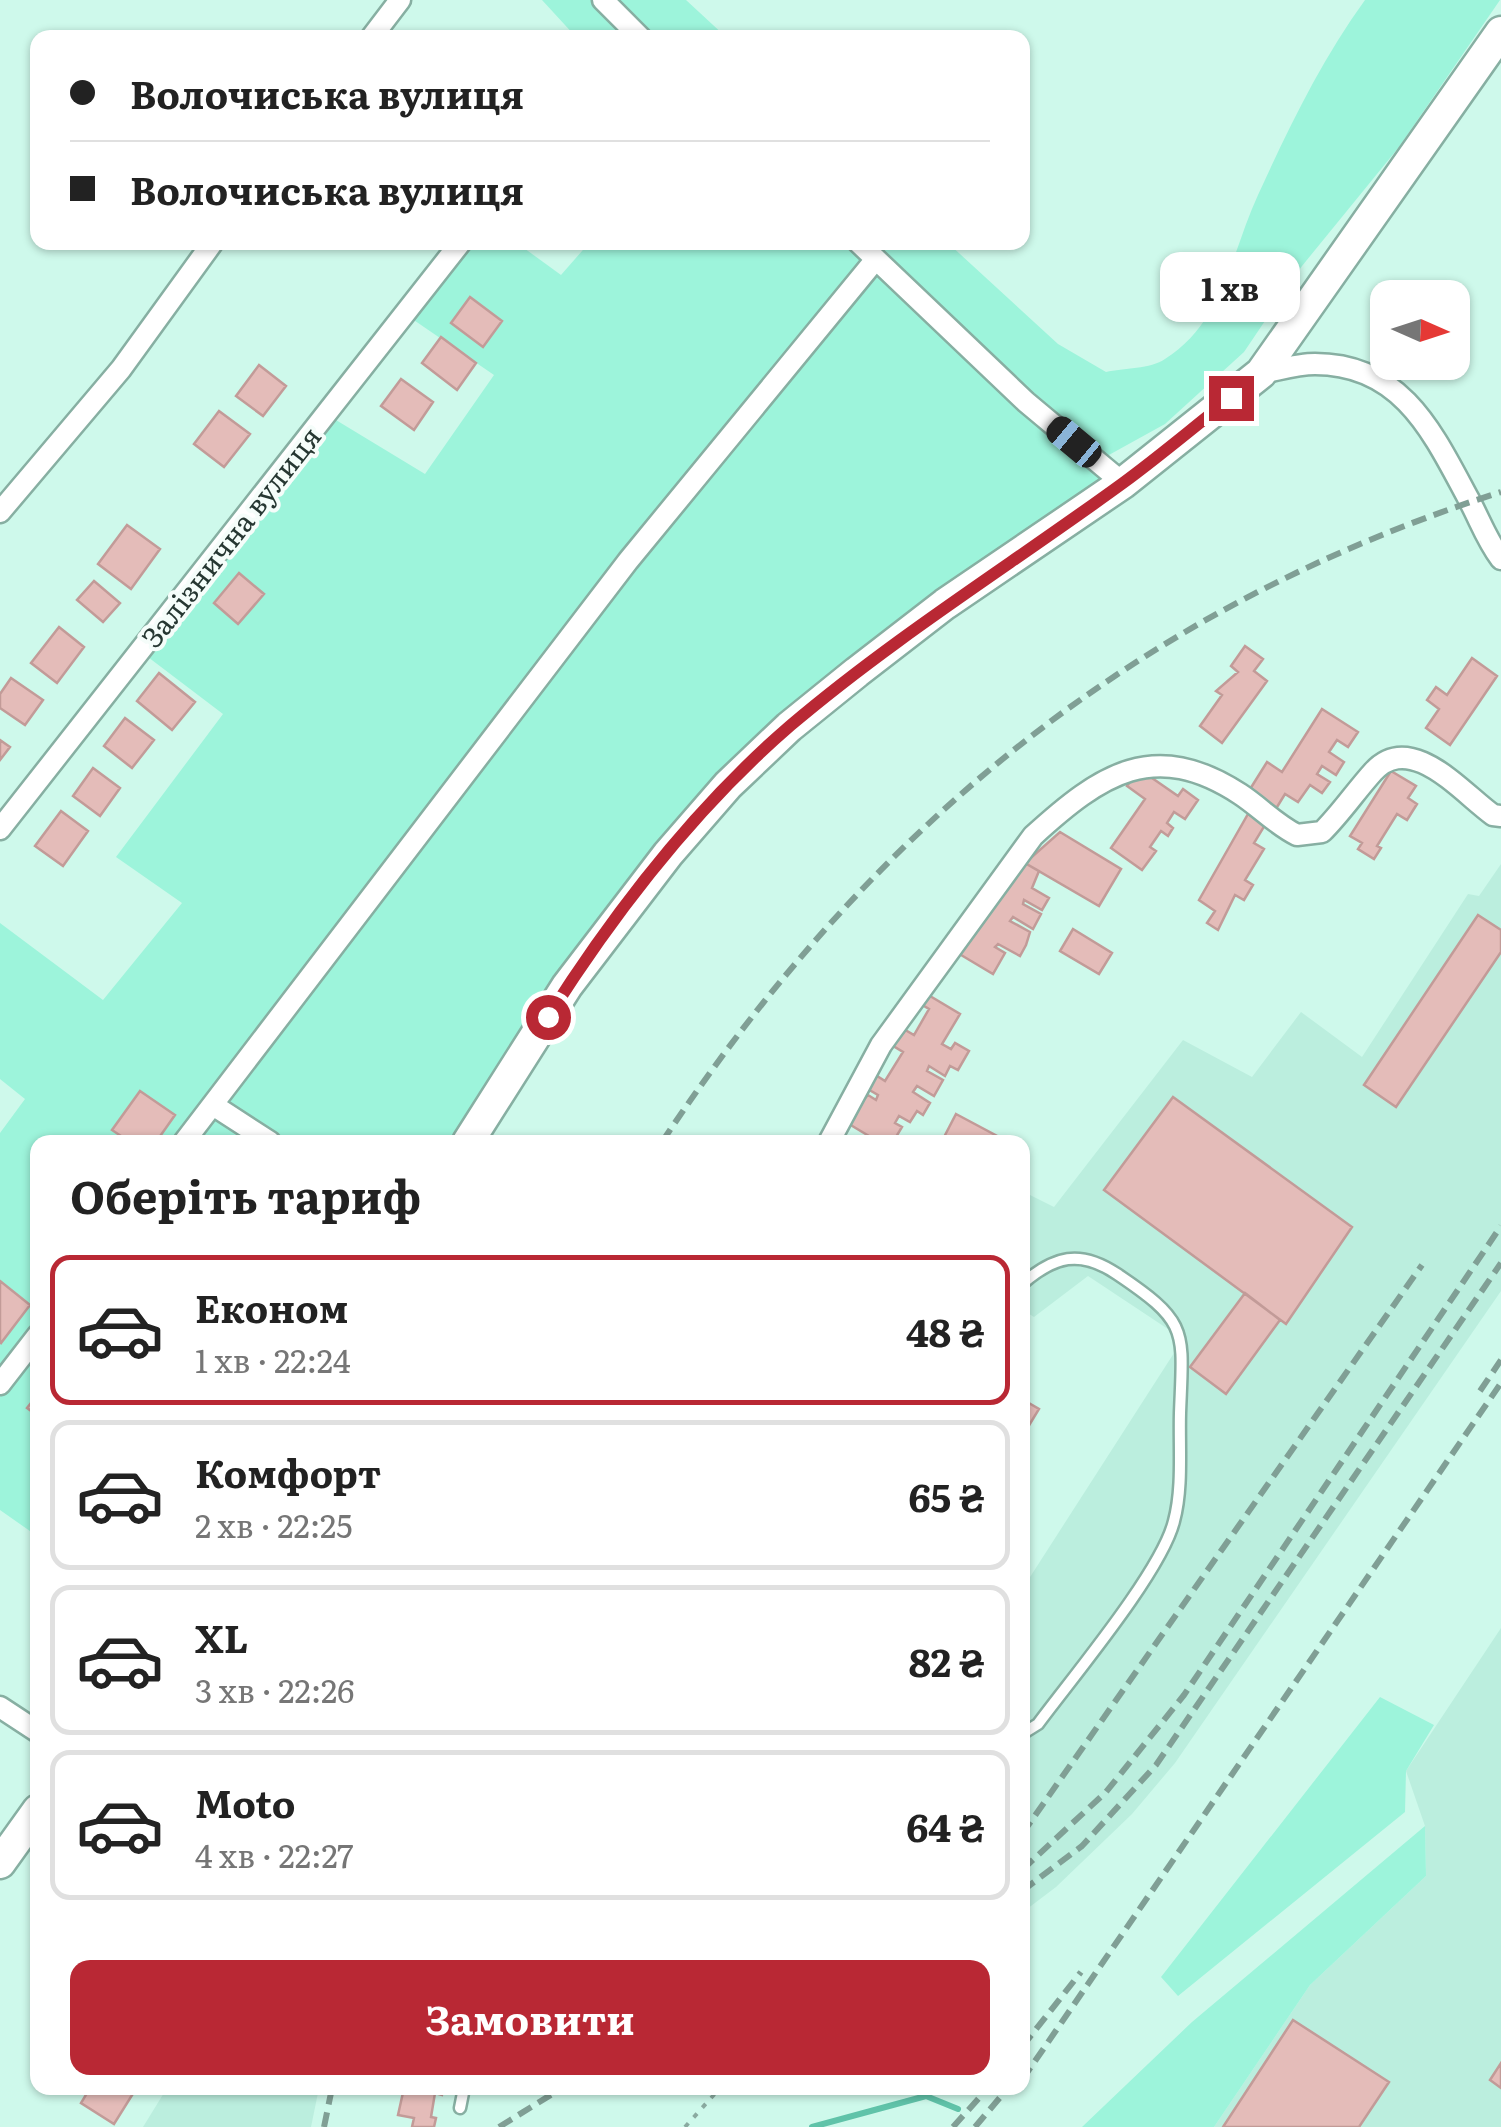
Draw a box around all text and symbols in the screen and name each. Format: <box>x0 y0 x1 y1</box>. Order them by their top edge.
text: Волочиська вулиця <box>130 64 524 121</box>
text: Волочиська вулиця <box>130 160 524 217</box>
callout: 1 хв <box>1161 253 1301 323</box>
text: 1 хв <box>1201 263 1259 311</box>
north arrow <box>1370 280 1470 380</box>
map controls <box>1370 280 1470 380</box>
route end <box>1209 376 1254 421</box>
car <box>1041 411 1107 473</box>
street label: Залізнична вулиця <box>130 416 330 656</box>
route start <box>526 995 571 1040</box>
text: Оберіть тариф <box>70 1161 421 1228</box>
text: Економ <box>195 1278 348 1335</box>
icon: car <box>75 1285 165 1375</box>
text: 48 ₴ <box>906 1302 985 1359</box>
text: 1 хв · 22:24 <box>195 1335 351 1383</box>
text: Комфорт <box>195 1443 381 1500</box>
icon: car <box>75 1450 165 1540</box>
text: 65 ₴ <box>909 1467 985 1524</box>
text: 2 хв · 22:25 <box>195 1500 352 1548</box>
text: XL <box>195 1608 248 1665</box>
icon: car <box>75 1615 165 1705</box>
text: 82 ₴ <box>909 1632 985 1689</box>
text: 3 хв · 22:26 <box>195 1665 355 1713</box>
text: Moto <box>195 1773 295 1830</box>
icon: car <box>75 1780 165 1870</box>
text: 64 ₴ <box>906 1797 985 1854</box>
text: 4 хв · 22:27 <box>195 1830 354 1878</box>
button: Замовити <box>70 1960 990 2075</box>

